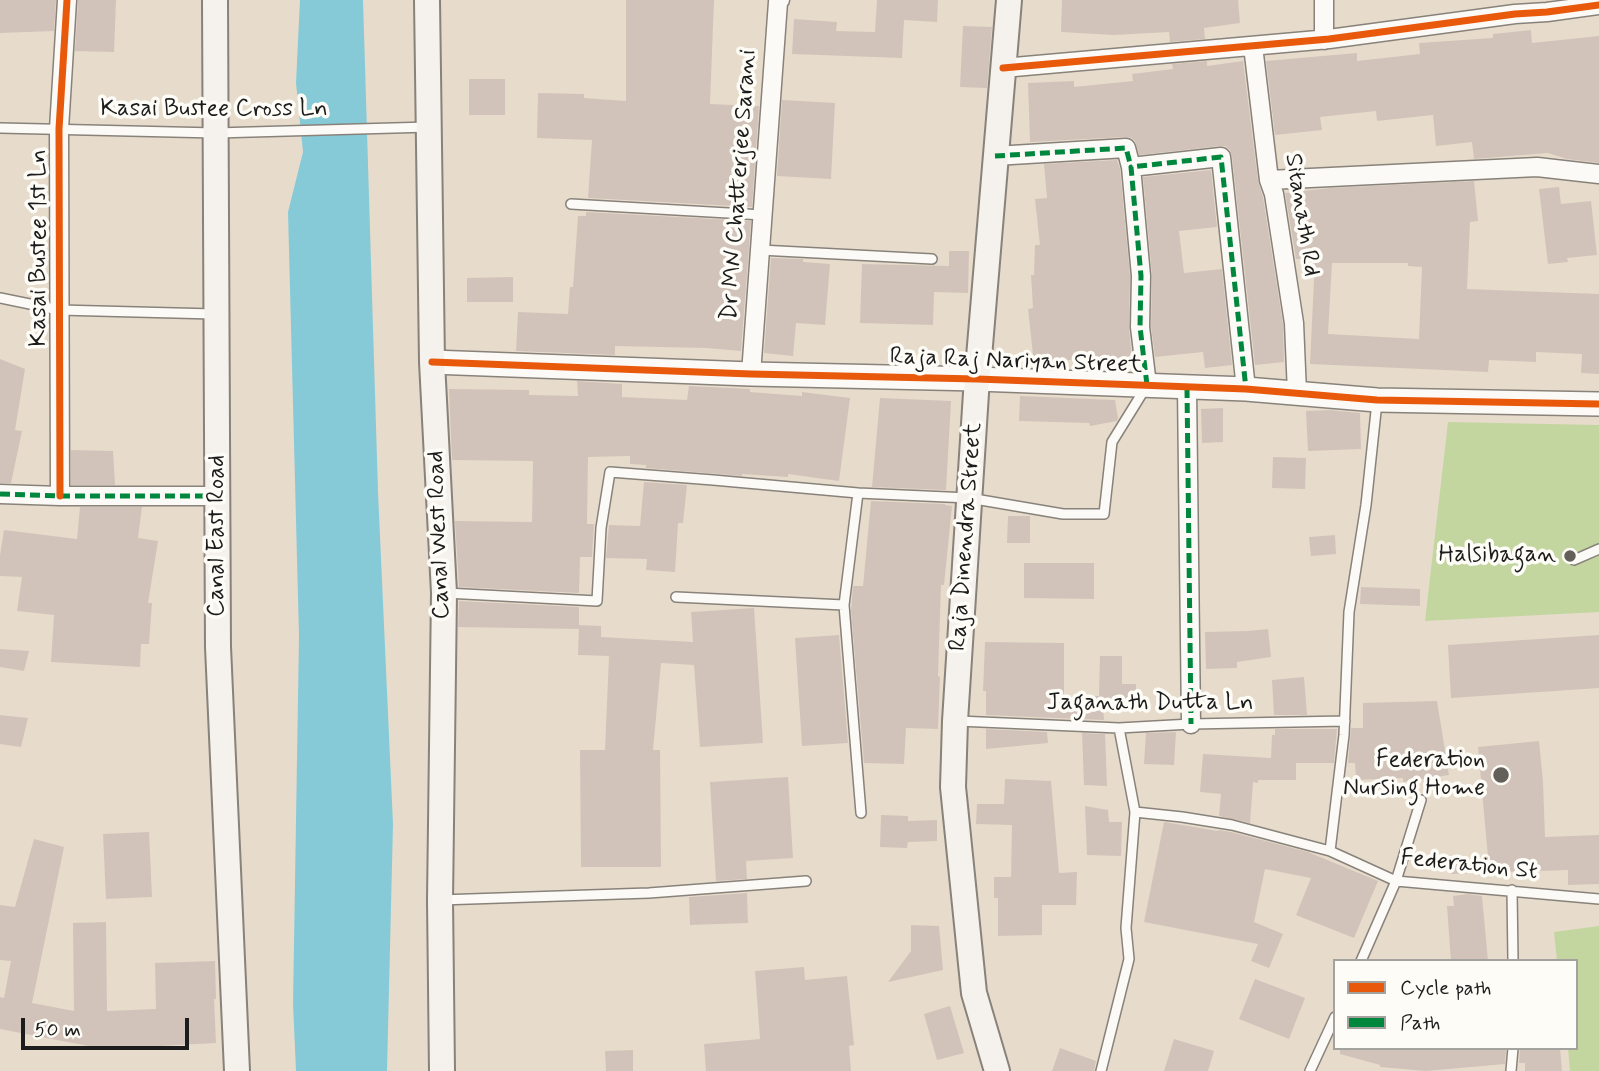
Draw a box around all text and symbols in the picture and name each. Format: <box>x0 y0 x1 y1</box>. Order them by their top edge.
street label: Dr MN Chatterjee Sarani <box>716 49 764 321</box>
street label: Kasai Bustee Cross Ln <box>100 96 328 124</box>
street label: Kasai Bustee 1st Ln <box>26 149 54 347</box>
street label: Sitanath Rd <box>1277 151 1325 279</box>
street label: Raja Raj Nariyan Street <box>889 343 1143 381</box>
street label: Raja Dinendra Street <box>945 422 989 652</box>
street label: Canal West Road <box>423 450 457 620</box>
street label: Canal East Road <box>204 455 232 617</box>
place label: Halsibagan <box>1438 542 1556 570</box>
marker: Halsibagan <box>1562 548 1578 564</box>
street label: Jaganath Dutta Ln <box>1047 690 1253 718</box>
place label: Federation Nursing Home <box>1343 747 1485 803</box>
marker: Federation Nursing Home <box>1491 765 1511 785</box>
street label: Federation St <box>1399 844 1539 888</box>
legend <box>1333 959 1578 1050</box>
text: Cycle path <box>1400 974 1491 1002</box>
scale bar <box>24 1004 192 1048</box>
text: Path <box>1400 1009 1440 1037</box>
text: 50 m <box>34 1016 81 1044</box>

